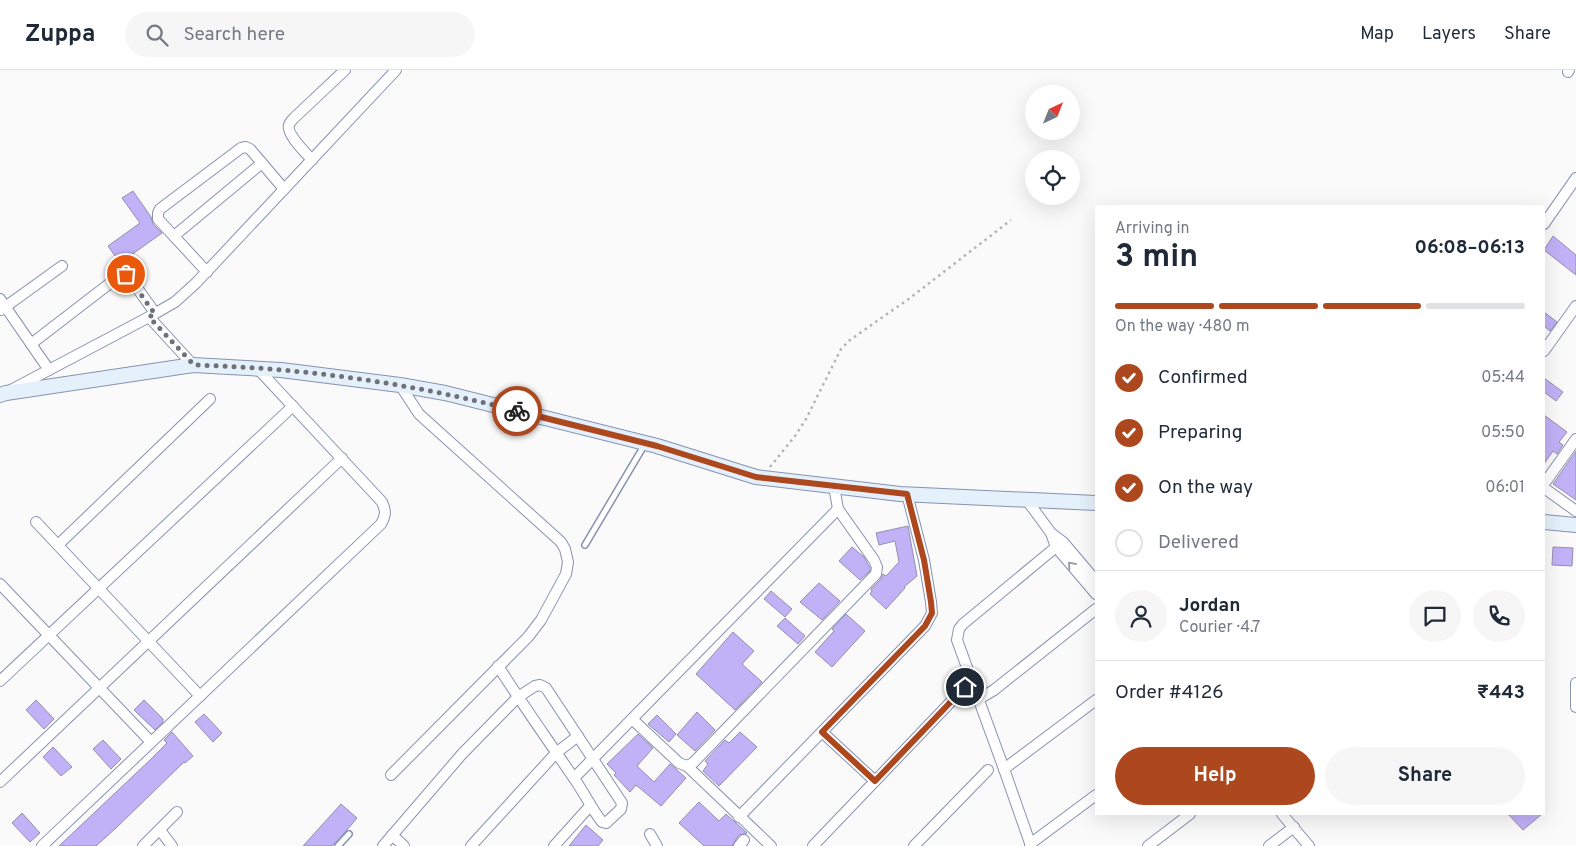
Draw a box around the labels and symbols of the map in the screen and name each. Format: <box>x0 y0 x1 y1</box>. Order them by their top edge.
north arrow <box>1025 85 1080 140</box>
pin <box>105 253 147 295</box>
courier <box>492 386 542 436</box>
one-way arrow <box>1068 562 1077 571</box>
pin <box>944 666 986 708</box>

